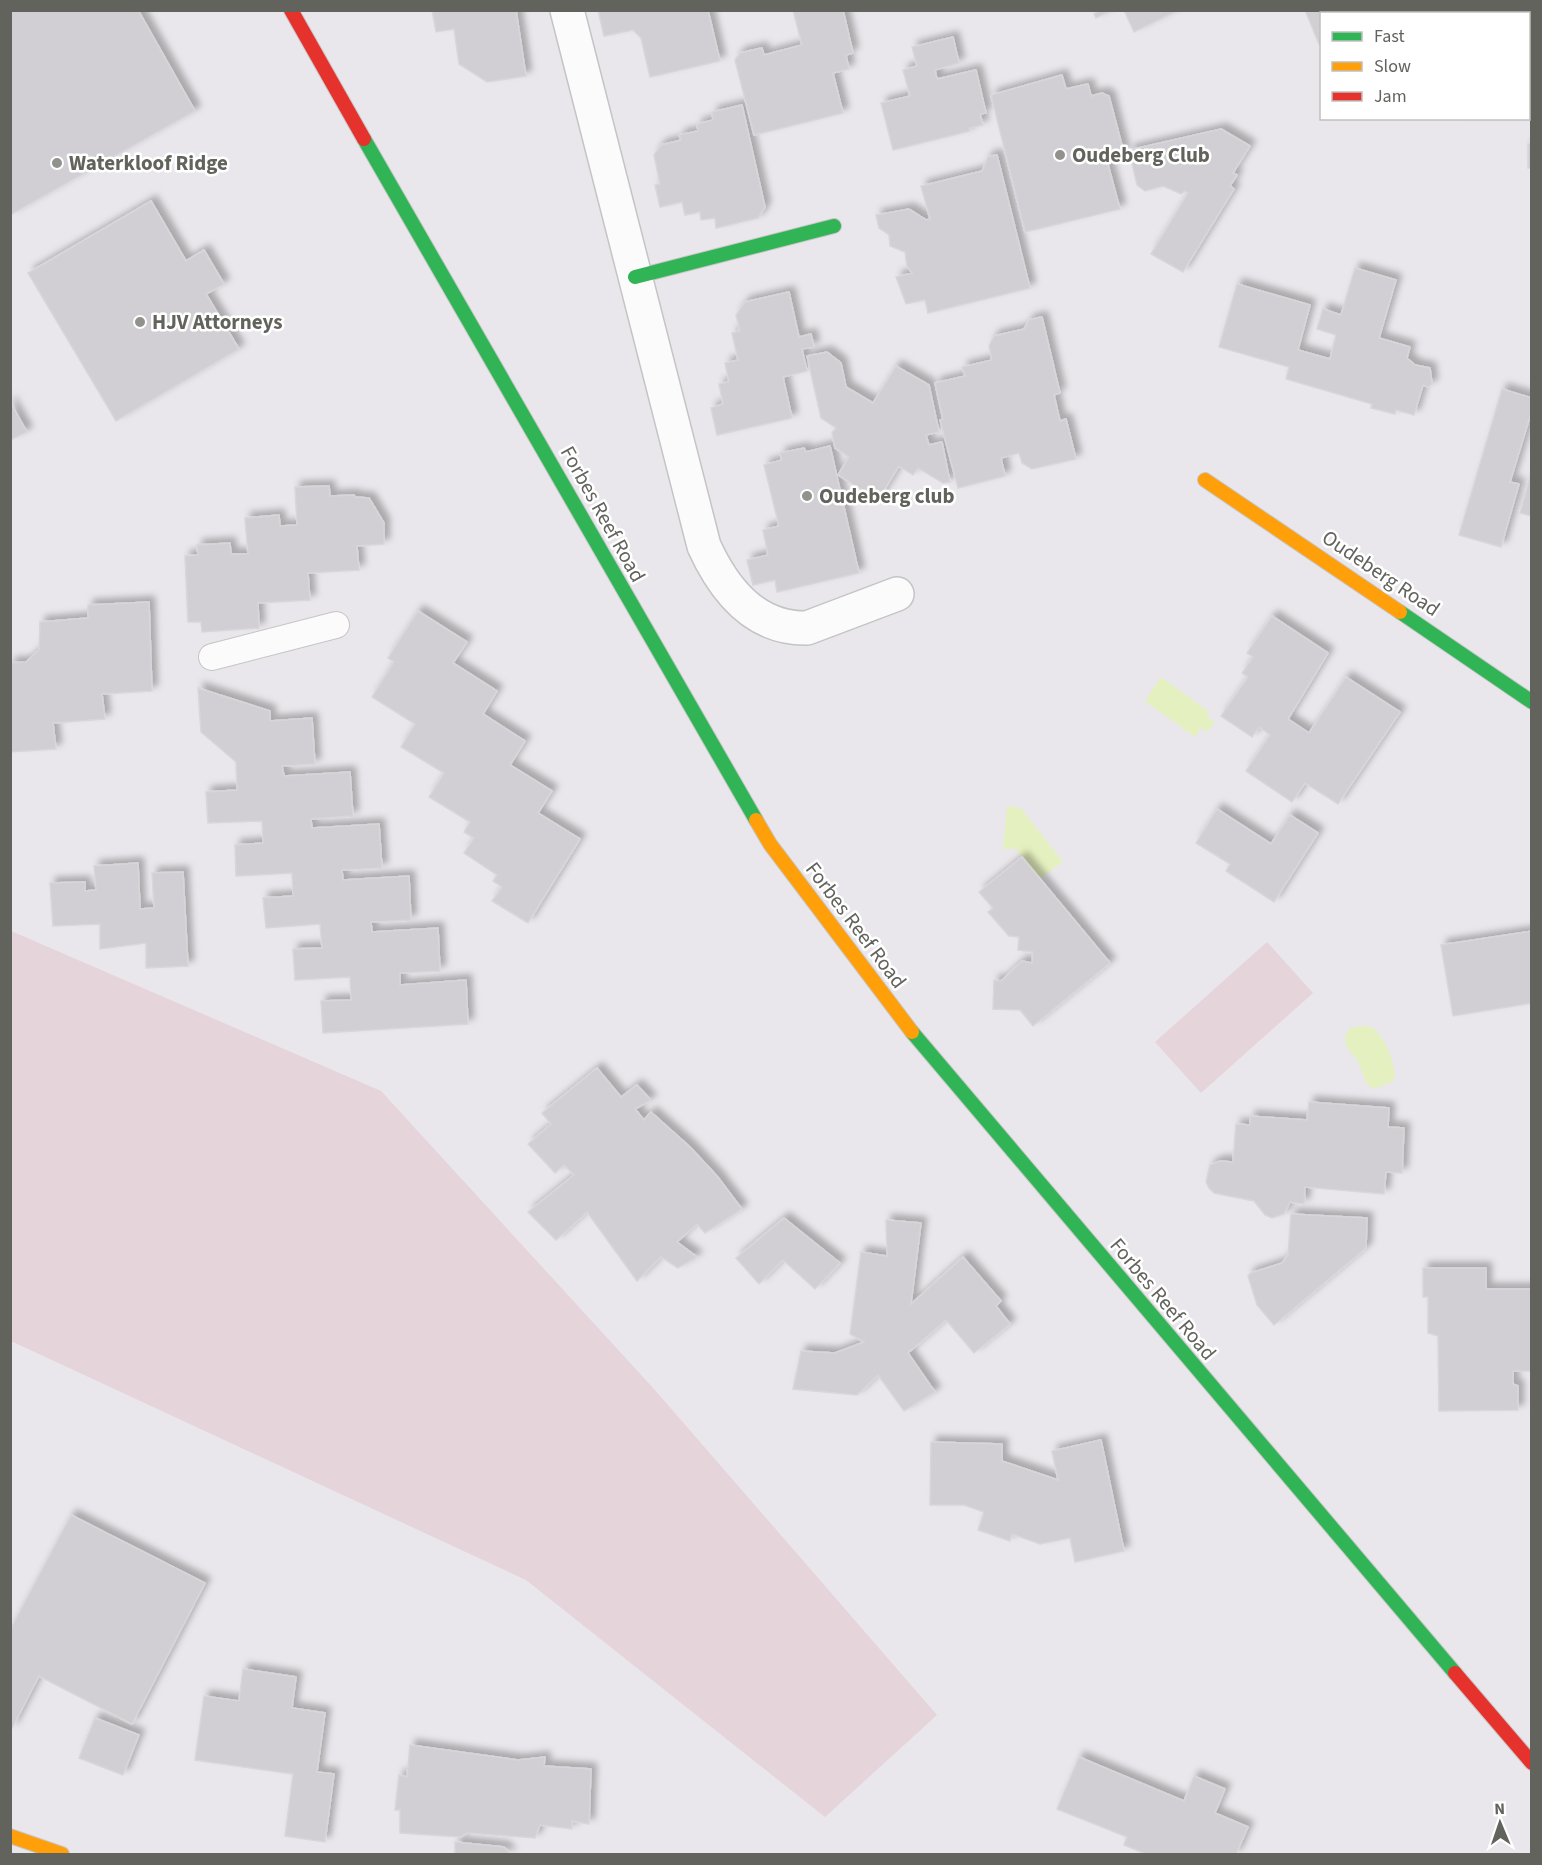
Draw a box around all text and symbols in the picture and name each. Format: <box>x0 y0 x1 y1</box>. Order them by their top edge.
legend <box>1320 12 1530 120</box>
text: Fast <box>1374 24 1405 49</box>
text: Slow <box>1374 54 1411 79</box>
text: Jam <box>1374 84 1407 109</box>
place label: Oudeberg Club <box>1072 140 1210 170</box>
place label: Waterkloof Ridge <box>69 148 228 178</box>
marker: Oudeberg Club <box>1053 148 1067 162</box>
marker: Waterkloof Ridge <box>50 156 64 170</box>
place label: HJV Attorneys <box>152 307 283 337</box>
marker: HJV Attorneys <box>133 315 147 329</box>
street label: Forbes Reef Road <box>553 440 653 588</box>
place label: Oudeberg club <box>819 481 954 511</box>
marker: Oudeberg club <box>800 489 814 503</box>
street label: Oudeberg Road <box>1316 522 1446 624</box>
street label: Forbes Reef Road <box>798 855 914 995</box>
street label: Forbes Reef Road <box>1103 1231 1223 1367</box>
north arrow <box>1470 1793 1530 1853</box>
text: N <box>1494 1798 1505 1820</box>

